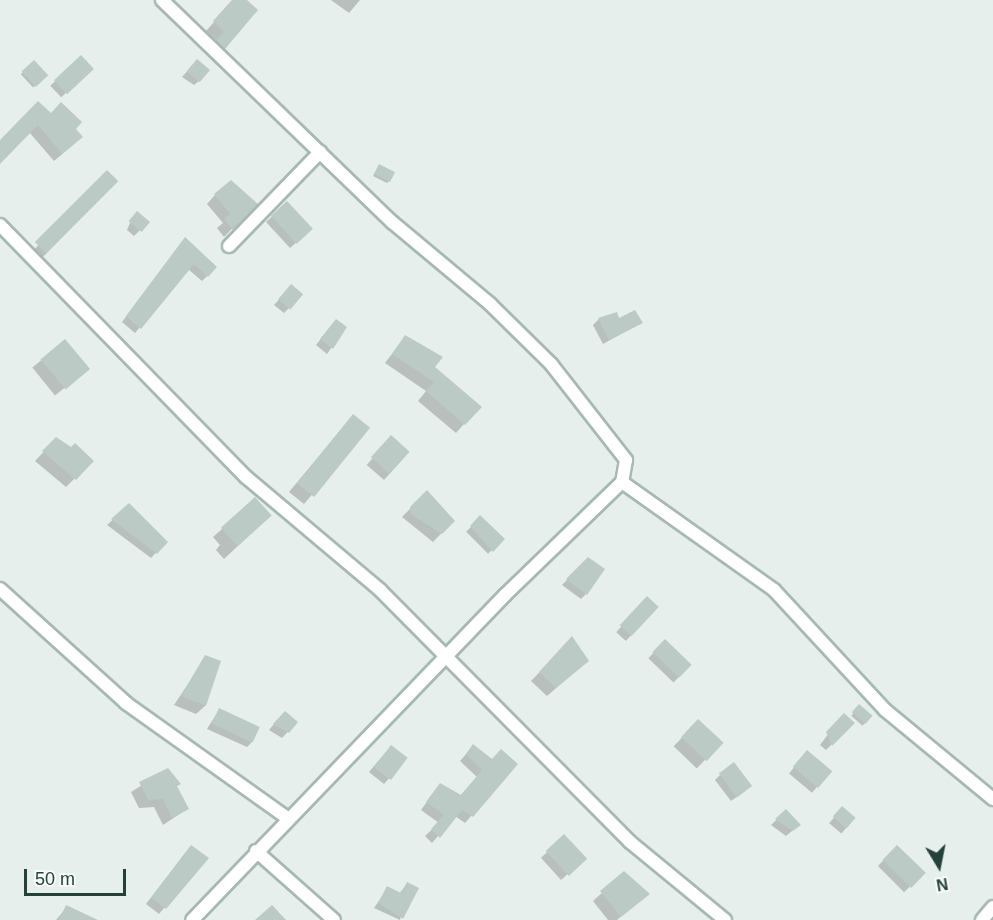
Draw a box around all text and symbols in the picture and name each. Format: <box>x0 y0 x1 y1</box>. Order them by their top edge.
north arrow <box>909 836 969 896</box>
scale bar <box>27 857 129 895</box>
text: 50 m <box>35 869 75 889</box>
text: N <box>935 875 949 894</box>

